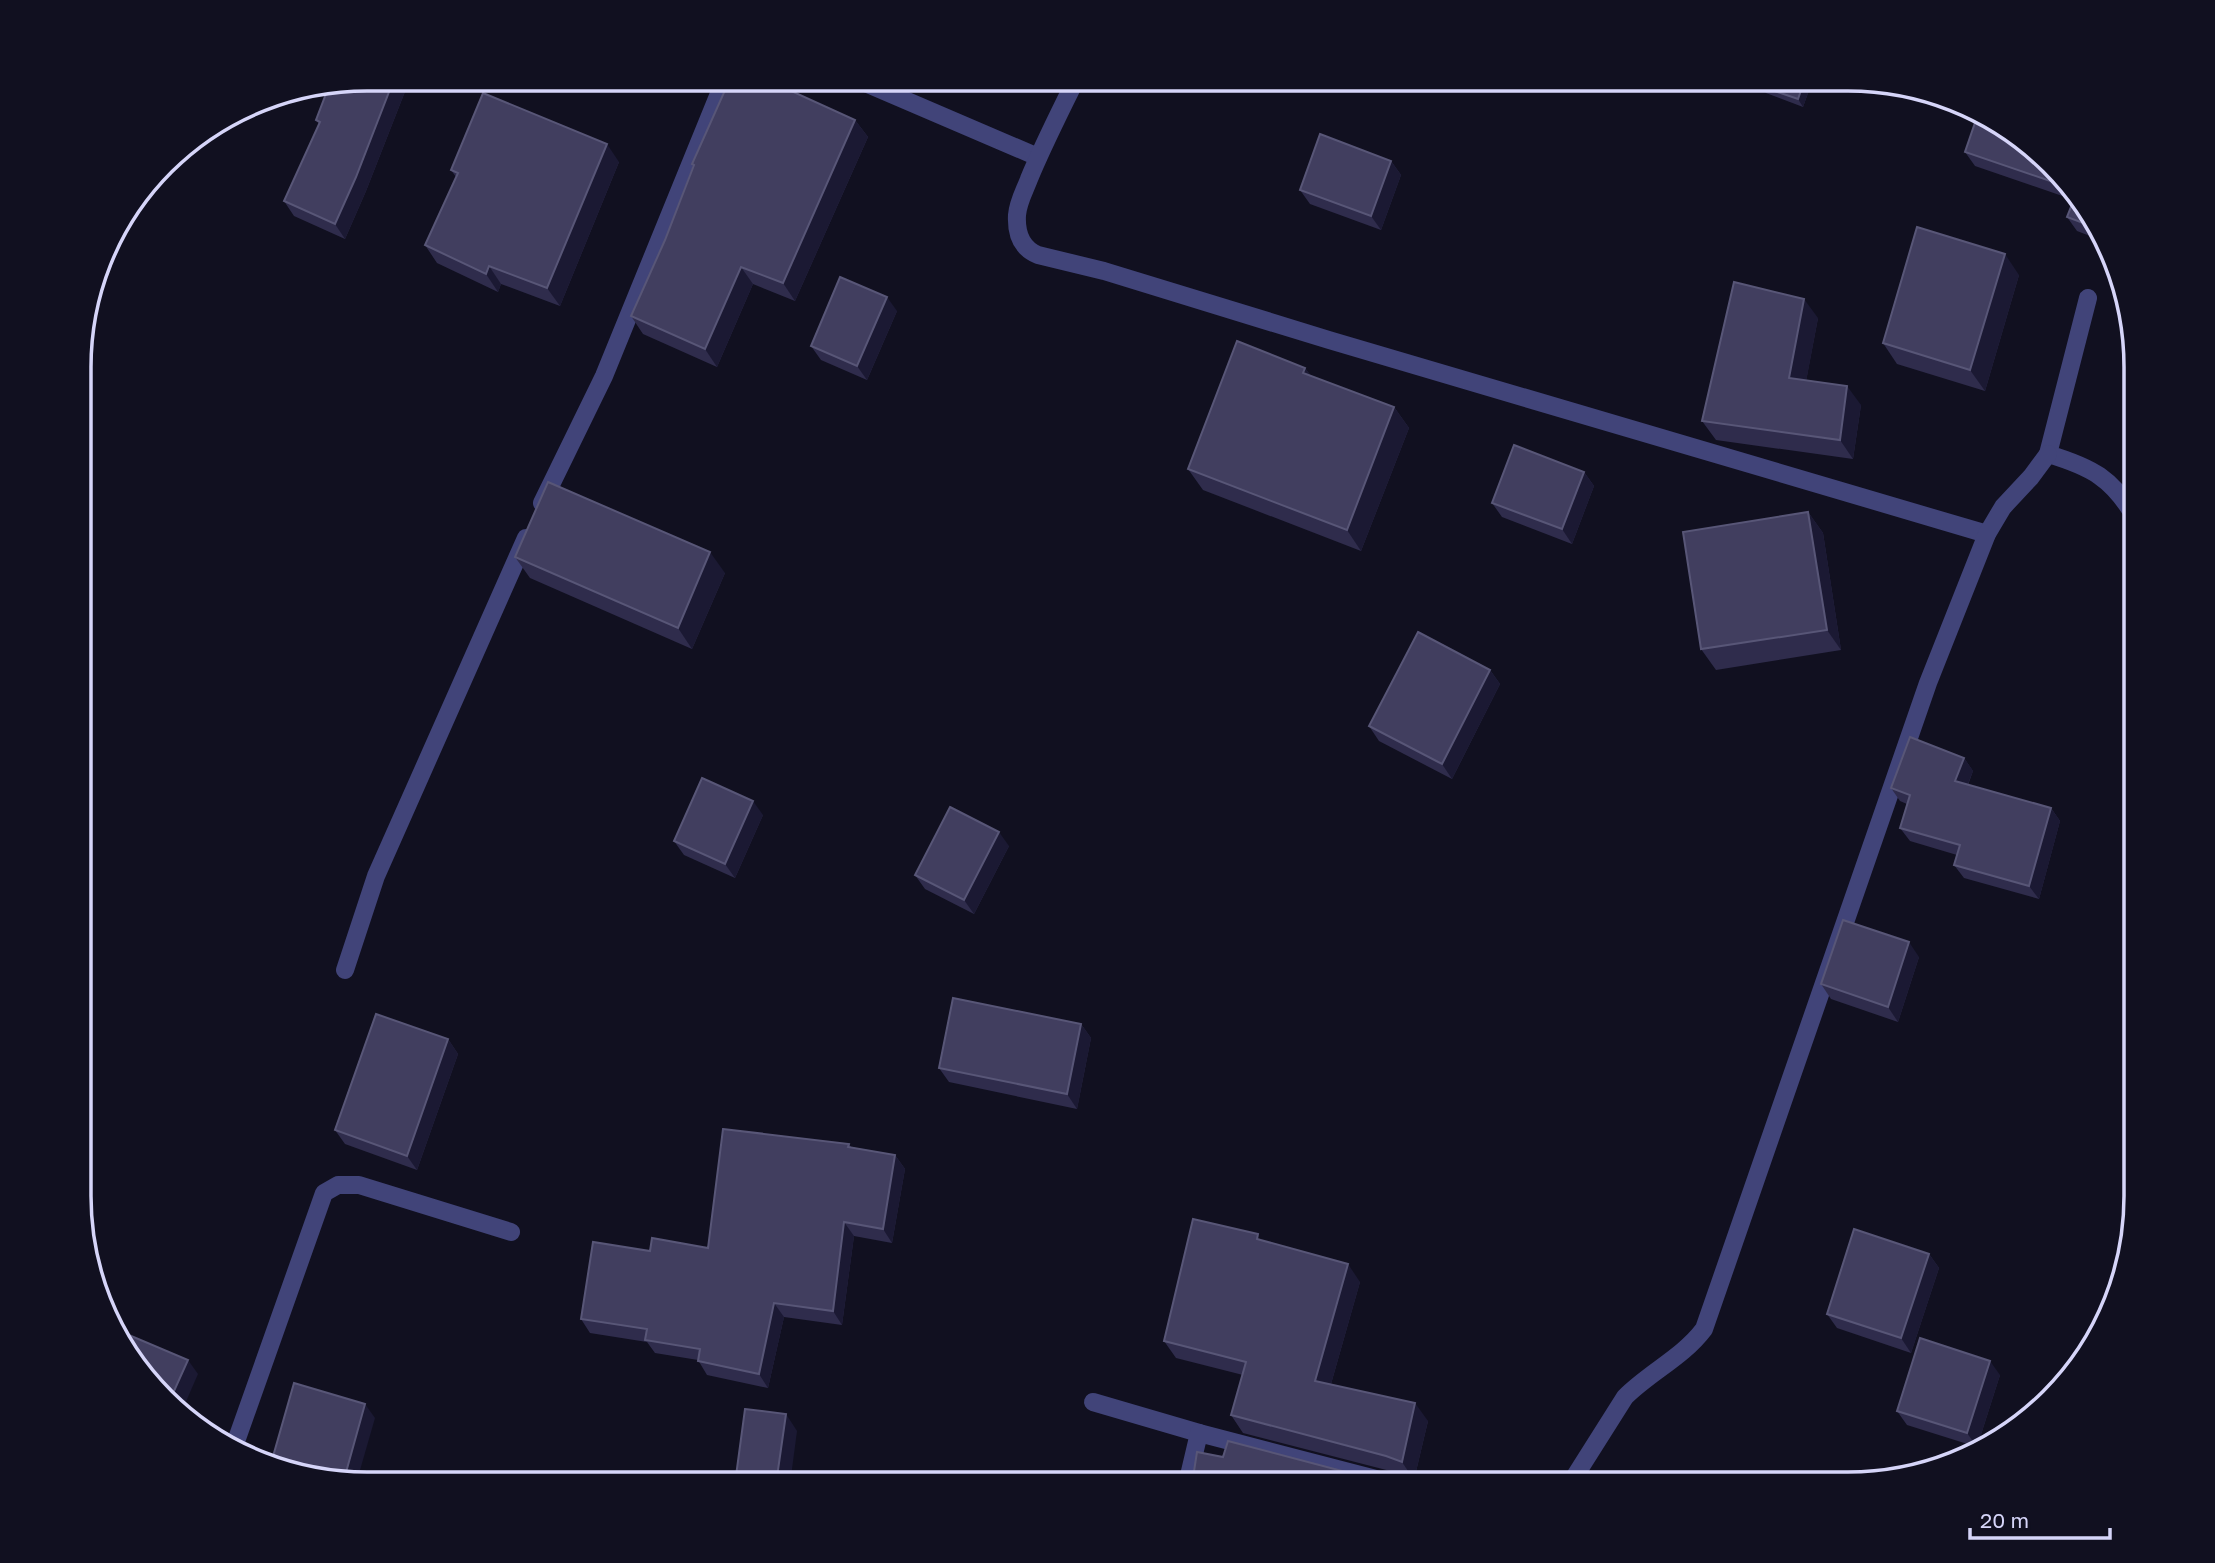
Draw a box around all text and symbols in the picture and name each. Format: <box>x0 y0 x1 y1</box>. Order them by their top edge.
scale bar <box>1970 1496 2110 1540</box>
text: 20 m <box>1980 1507 2029 1533</box>

